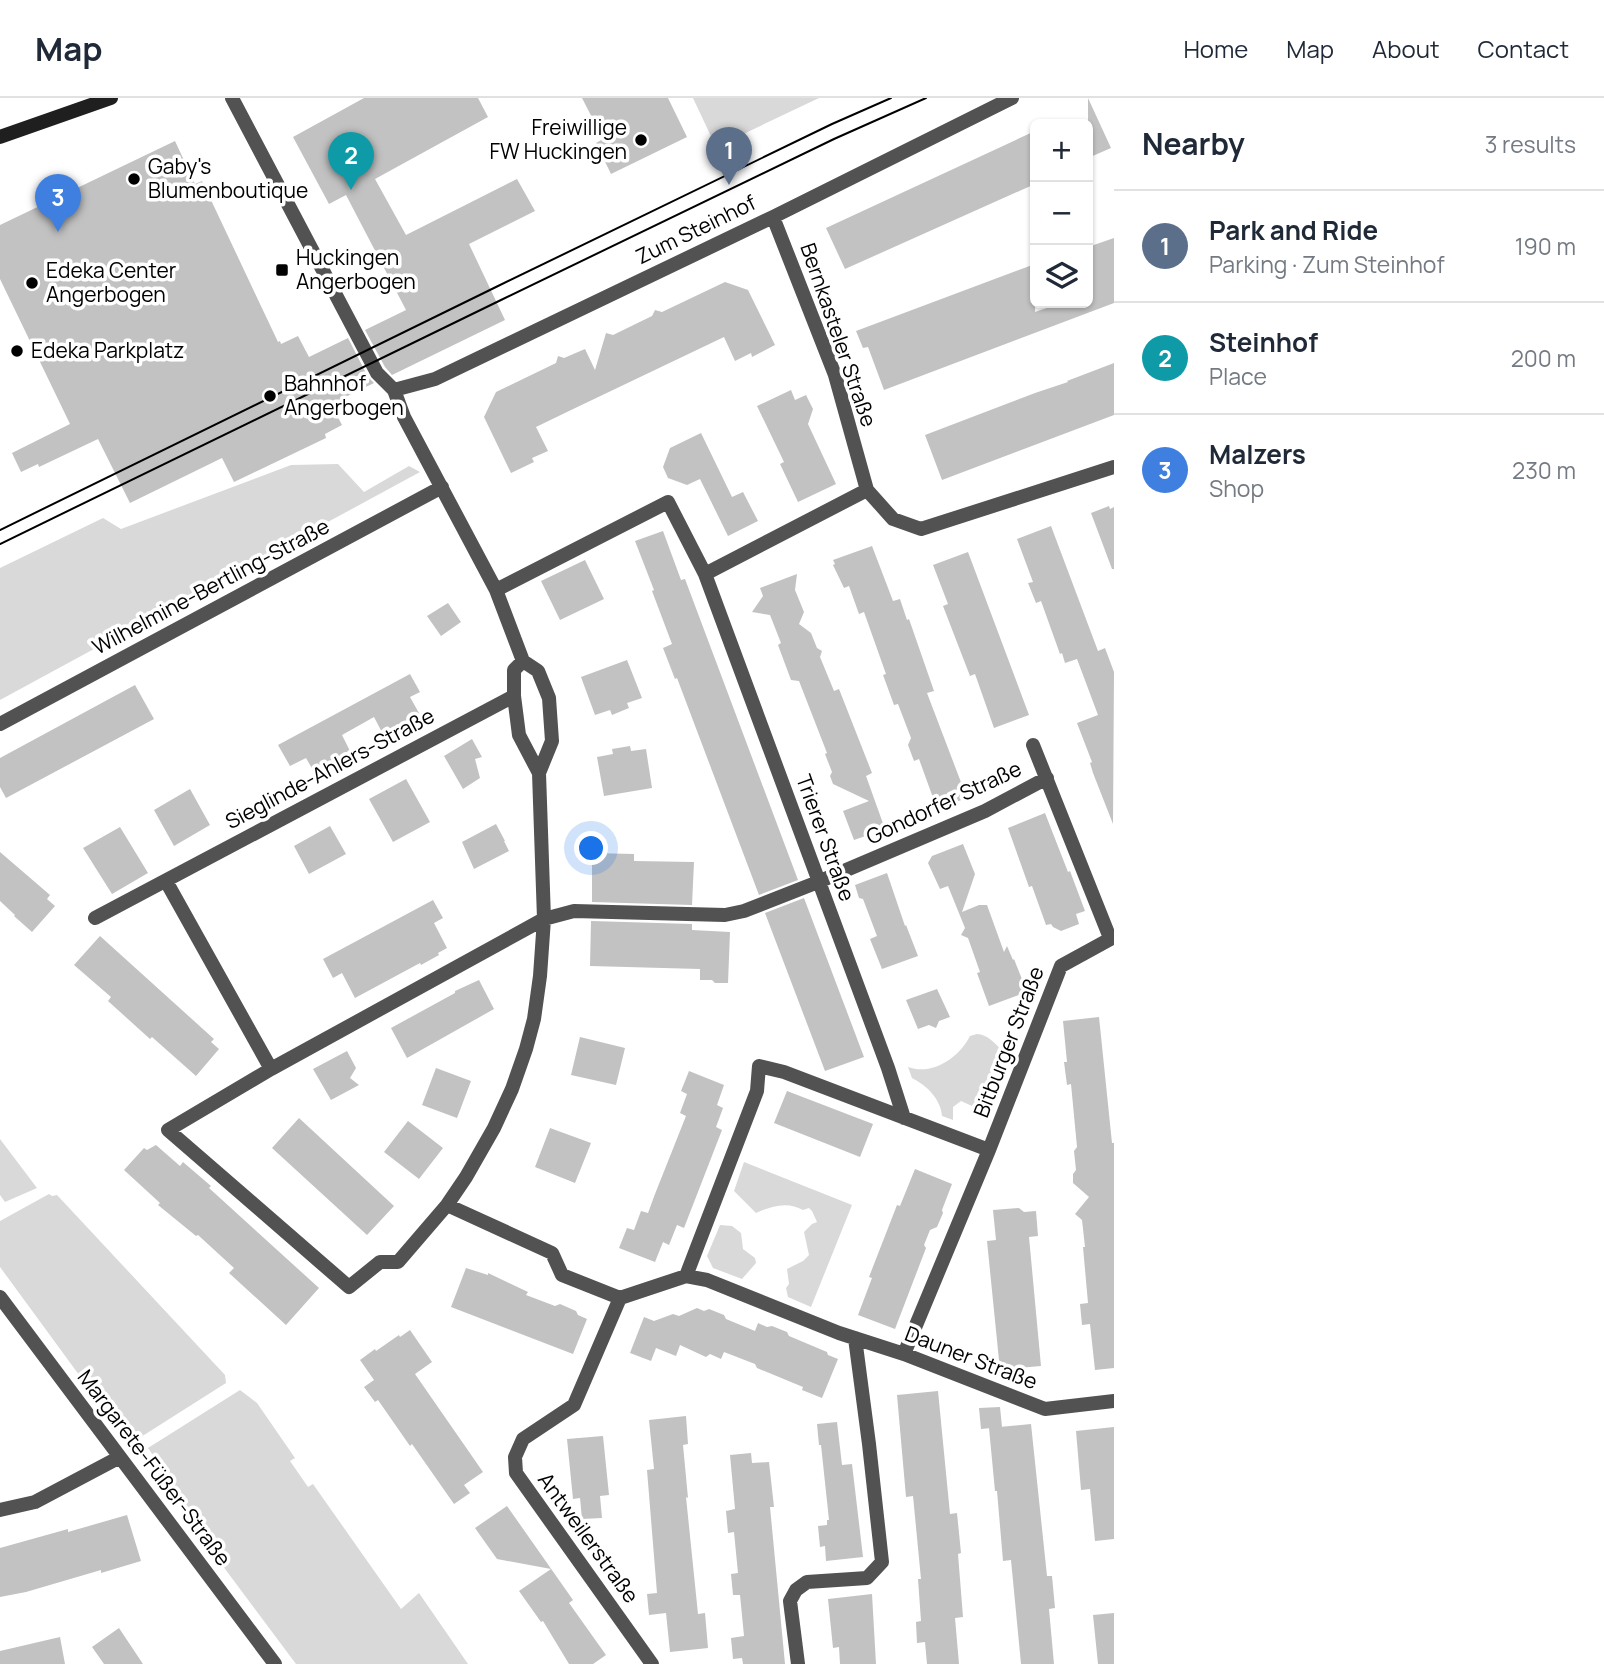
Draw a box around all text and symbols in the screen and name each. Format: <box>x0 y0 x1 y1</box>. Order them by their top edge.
text: Map <box>35 26 103 71</box>
text: Home <box>1183 32 1248 65</box>
text: Map <box>1286 32 1334 65</box>
text: About <box>1372 32 1440 65</box>
text: Contact <box>1478 32 1569 65</box>
place label: Freiwillige FW Huckingen <box>489 113 627 165</box>
map controls <box>1030 119 1093 308</box>
button: + <box>1030 119 1093 182</box>
text: Nearby <box>1142 123 1245 164</box>
pin: 1 <box>706 127 752 185</box>
text: 3 results <box>1485 128 1576 160</box>
pin: 2 <box>328 132 374 190</box>
marker: Freiwillige FW Huckingen <box>633 132 649 148</box>
place label: Gaby's Blumenboutique <box>148 152 308 204</box>
marker: Gaby's Blumenboutique <box>126 171 142 187</box>
pin: 3 <box>35 174 81 232</box>
button: − <box>1030 182 1093 245</box>
street label: Zum Steinhof <box>631 188 761 270</box>
text: Park and Ride <box>1209 212 1378 248</box>
text: 1 <box>1160 230 1170 262</box>
text: 190 m <box>1515 230 1576 262</box>
street label: Bernkasteler Straße <box>794 239 884 430</box>
place label: Huckingen Angerbogen <box>296 243 416 295</box>
button: layers <box>1030 245 1093 308</box>
text: Parking · Zum Steinhof <box>1209 248 1445 280</box>
place label: Edeka Center Angerbogen <box>46 256 177 308</box>
marker: Huckingen Angerbogen <box>274 262 290 278</box>
marker: Edeka Center Angerbogen <box>24 275 40 291</box>
text: Steinhof <box>1209 324 1318 360</box>
place label: Edeka Parkplatz <box>31 336 184 364</box>
text: 2 <box>1158 342 1172 374</box>
text: 200 m <box>1511 342 1576 374</box>
marker: Edeka Parkplatz <box>9 343 25 359</box>
text: Place <box>1209 360 1267 392</box>
place label: Bahnhof Angerbogen <box>284 369 404 421</box>
marker: Bahnhof Angerbogen <box>262 388 278 404</box>
text: Malzers <box>1209 436 1306 472</box>
text: 3 <box>1158 454 1172 486</box>
text: 230 m <box>1512 454 1576 486</box>
text: Shop <box>1209 472 1264 504</box>
street label: Wilhelmine-Bertling-Straße <box>87 512 334 661</box>
street label: Sieglinde-Ahlers-Straße <box>220 701 439 835</box>
street label: Gondorfer Straße <box>861 754 1026 850</box>
street label: Trierer Straße <box>790 771 862 905</box>
your location <box>574 831 608 865</box>
street label: Bitburger Straße <box>966 962 1050 1121</box>
street label: Dauner Straße <box>901 1319 1042 1395</box>
street label: Margarete-Füßer-Straße <box>72 1364 238 1571</box>
street label: Antweilerstraße <box>532 1467 646 1608</box>

